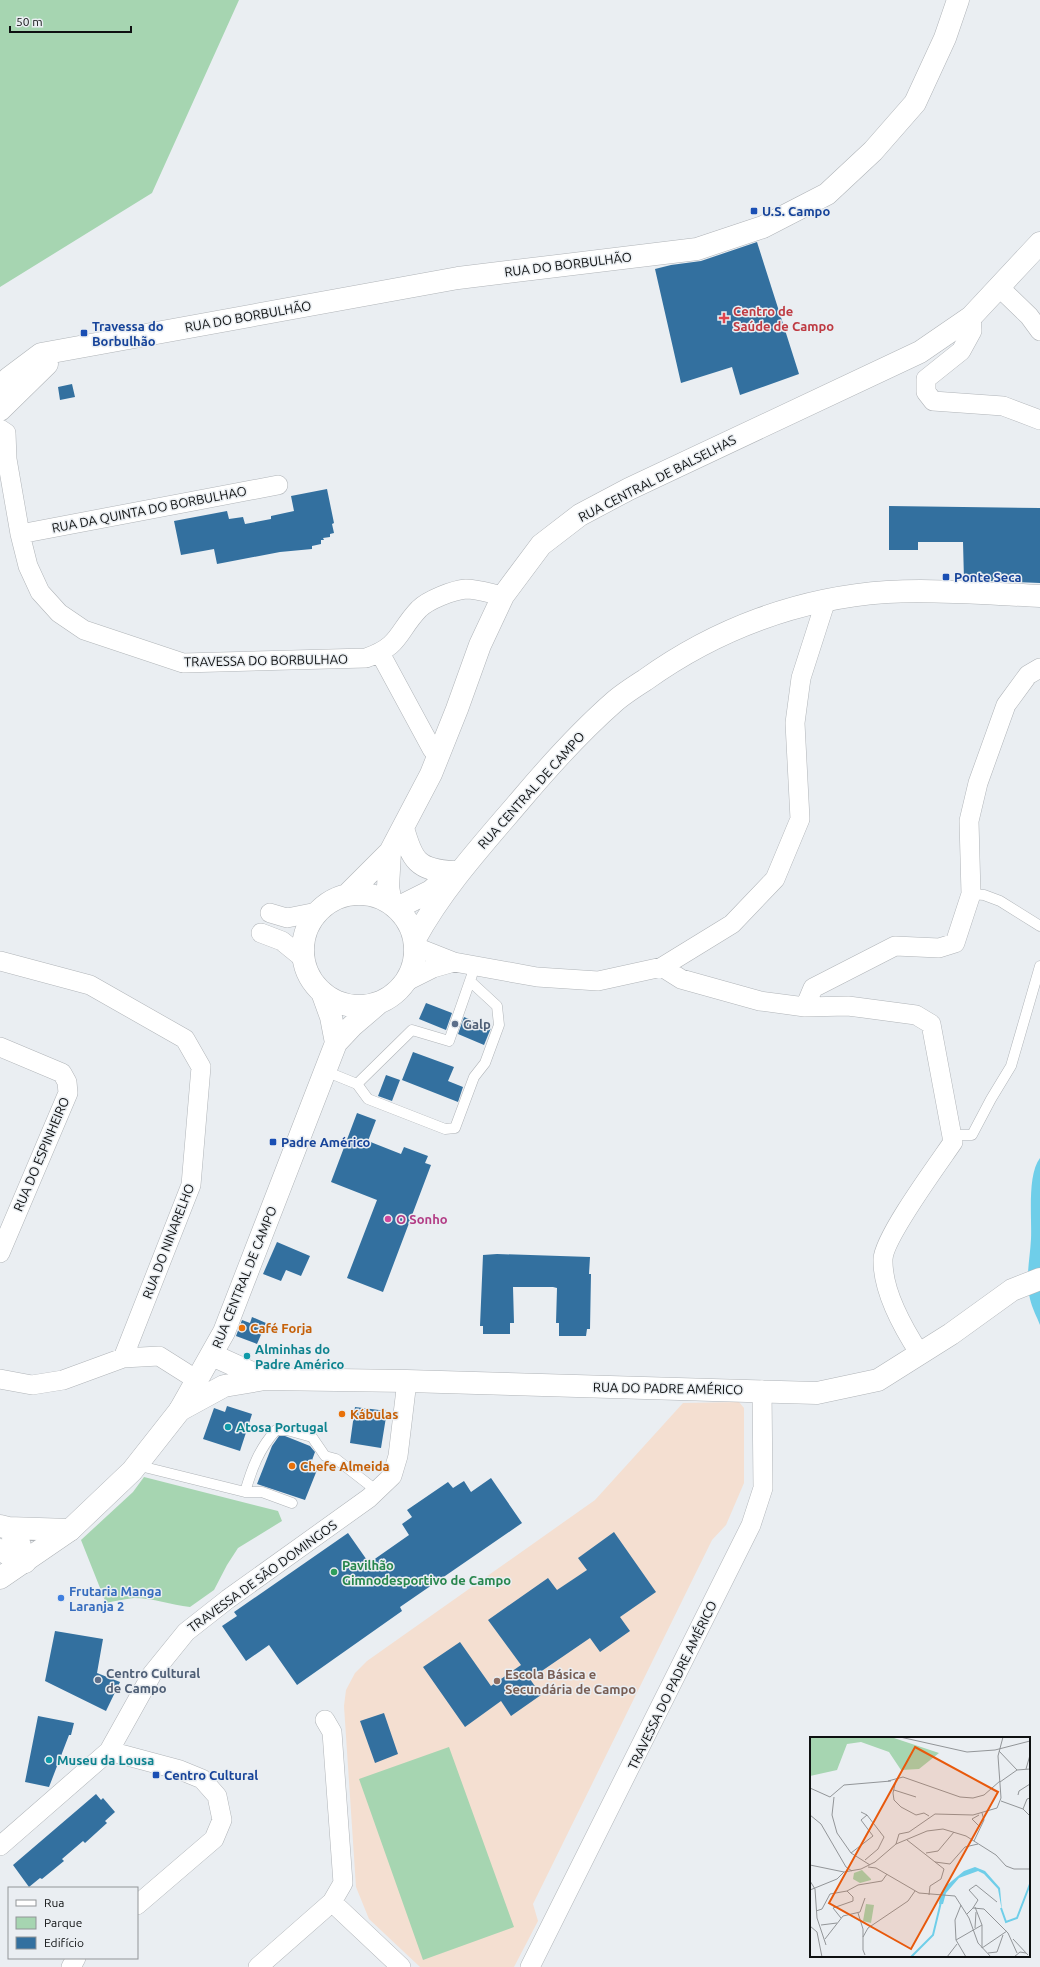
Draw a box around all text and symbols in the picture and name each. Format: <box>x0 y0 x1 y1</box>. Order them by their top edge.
scale bar <box>10 8 131 34</box>
text: 50 m <box>16 15 43 28</box>
place label: U.S. Campo <box>762 204 830 218</box>
marker: U.S. Campo <box>749 206 759 216</box>
street label: RUA DO BORBULHÃO <box>503 249 633 279</box>
street label: RUA DO BORBULHÃO <box>184 298 312 334</box>
place label: Centro de Saúde de Campo <box>733 304 834 333</box>
marker: Centro de Saúde de Campo <box>718 312 730 324</box>
place label: Travessa do Borbulhão <box>92 319 164 348</box>
marker: Travessa do Borbulhão <box>79 328 89 338</box>
street label: RUA CENTRAL DE BALSELHAS <box>576 432 738 524</box>
street label: RUA DA QUINTA DO BORBULHAO <box>50 483 248 536</box>
place label: Ponte Seca <box>954 570 1022 584</box>
marker: Ponte Seca <box>941 572 951 582</box>
street label: TRAVESSA DO BORBULHAO <box>184 652 348 668</box>
street label: RUA CENTRAL DE CAMPO <box>475 729 587 851</box>
place label: Galp <box>463 1017 491 1031</box>
marker: Galp <box>450 1019 460 1029</box>
street label: RUA DO ESPINHEIRO <box>11 1095 71 1213</box>
place label: Padre Américo <box>281 1135 371 1149</box>
marker: Padre Américo <box>268 1137 278 1147</box>
street label: RUA DO NINARELHO <box>140 1181 196 1301</box>
street label: RUA CENTRAL DE CAMPO <box>209 1204 279 1350</box>
place label: O Sonho <box>396 1212 448 1226</box>
marker: O Sonho <box>383 1214 393 1224</box>
place label: Café Forja <box>250 1321 312 1335</box>
marker: Café Forja <box>237 1323 247 1333</box>
place label: Alminhas do Padre Américo <box>255 1342 345 1371</box>
marker: Alminhas do Padre Américo <box>242 1351 252 1361</box>
street label: RUA DO PADRE AMÉRICO <box>593 1379 743 1396</box>
place label: Kábulas <box>350 1407 398 1421</box>
marker: Kábulas <box>337 1409 347 1419</box>
place label: Atosa Portugal <box>236 1420 328 1434</box>
marker: Atosa Portugal <box>223 1422 233 1432</box>
place label: Chefe Almeida <box>300 1459 389 1473</box>
marker: Chefe Almeida <box>287 1461 297 1471</box>
street label: TRAVESSA DE SÃO DOMINGOS <box>185 1517 339 1635</box>
place label: Pavilhão Gimnodesportivo de Campo <box>342 1558 511 1587</box>
marker: Pavilhão Gimnodesportivo de Campo <box>329 1567 339 1577</box>
place label: Frutaria Manga Laranja 2 <box>69 1584 162 1613</box>
marker: Frutaria Manga Laranja 2 <box>56 1593 66 1603</box>
street label: TRAVESSA DO PADRE AMÉRICO <box>624 1598 719 1772</box>
place label: Centro Cultural de Campo <box>106 1666 200 1695</box>
place label: Escola Básica e Secundária de Campo <box>505 1667 636 1696</box>
marker: Centro Cultural de Campo <box>93 1675 103 1685</box>
marker: Escola Básica e Secundária de Campo <box>492 1676 502 1686</box>
inset map <box>810 1737 1030 1957</box>
place label: Museu da Lousa <box>57 1753 154 1767</box>
marker: Museu da Lousa <box>44 1755 54 1765</box>
place label: Centro Cultural <box>164 1768 258 1782</box>
marker: Centro Cultural <box>151 1770 161 1780</box>
legend <box>8 1887 138 1959</box>
text: Rua <box>44 1896 65 1909</box>
text: Parque <box>44 1916 82 1929</box>
text: Edifício <box>44 1936 84 1949</box>

